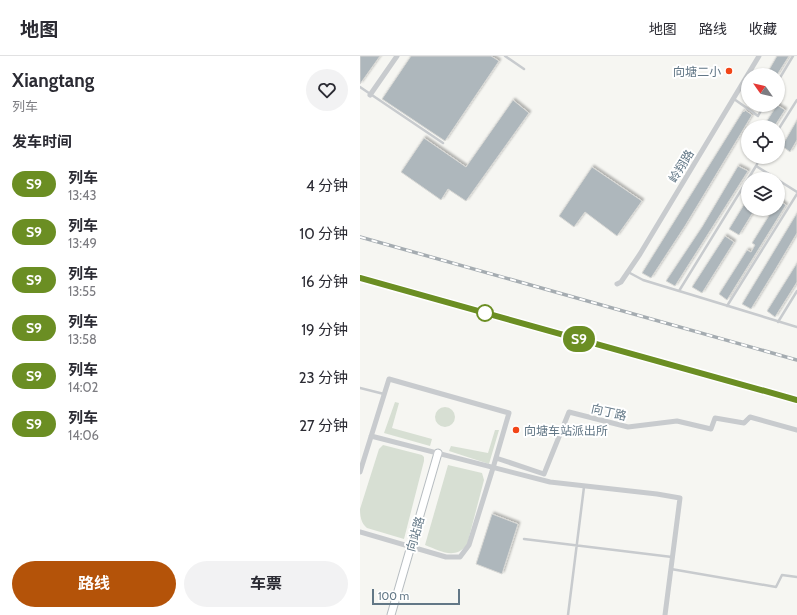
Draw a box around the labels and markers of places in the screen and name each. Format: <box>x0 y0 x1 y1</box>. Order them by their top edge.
place label: 向塘二小 <box>673 64 721 79</box>
marker: 向塘二小 <box>724 66 734 76</box>
unlabelled marker <box>476 304 494 322</box>
place label: 向塘车站派出所 <box>524 423 608 438</box>
marker: 向塘车站派出所 <box>511 425 521 435</box>

